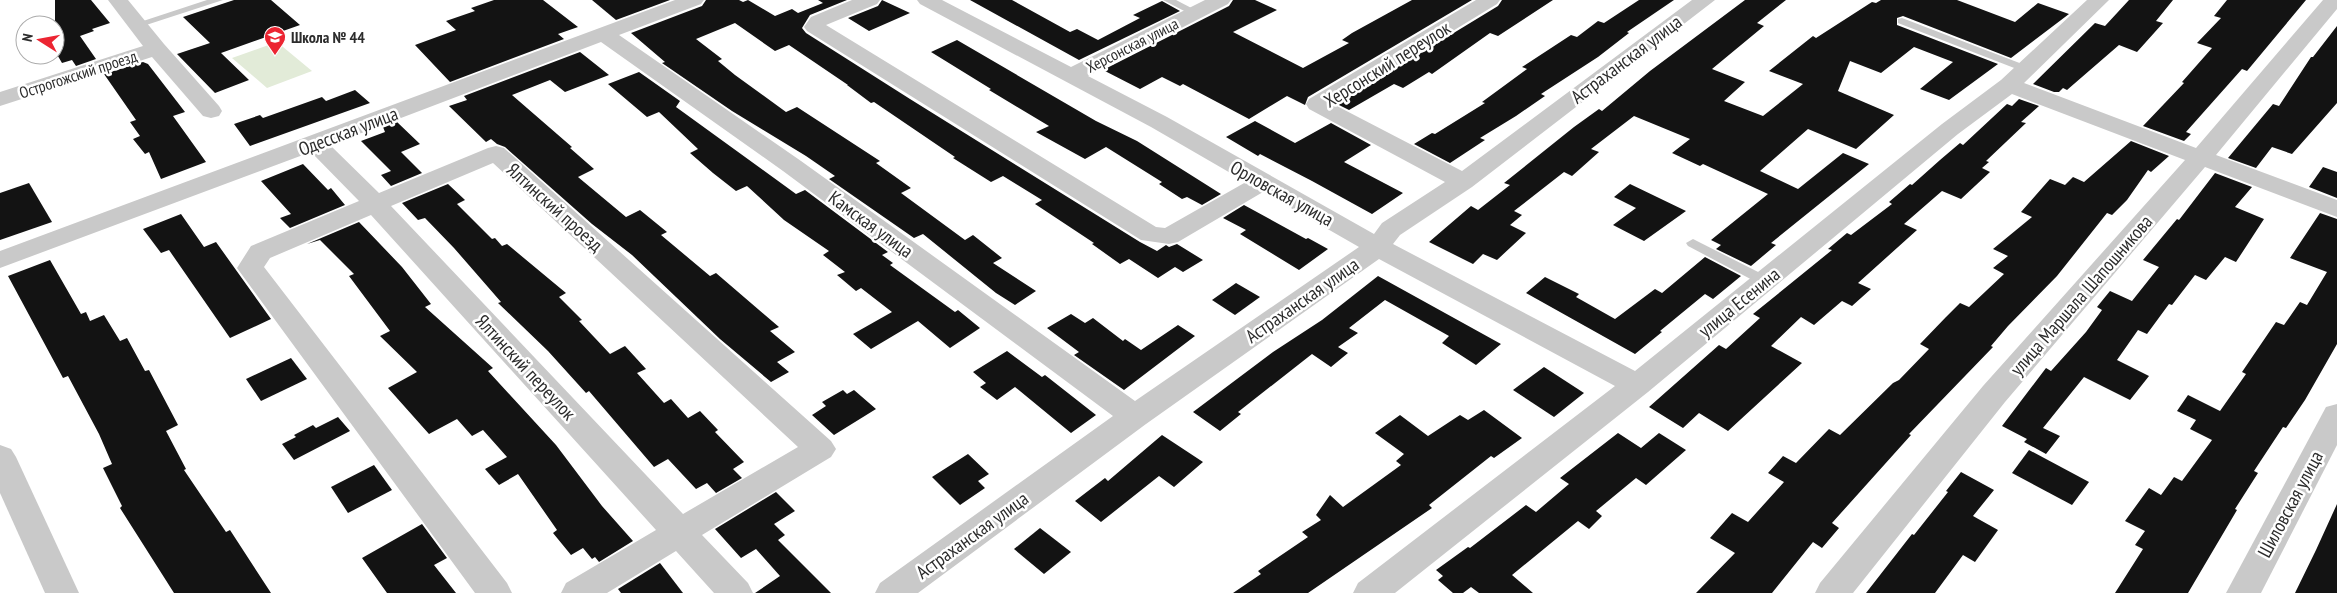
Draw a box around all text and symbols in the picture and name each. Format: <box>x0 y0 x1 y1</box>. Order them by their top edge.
street label: Астраханская улица <box>1566 9 1686 109</box>
street label: Херсонская улица <box>1082 13 1182 77</box>
north arrow <box>15 15 65 65</box>
street label: Херсонский переулок <box>1319 15 1455 113</box>
school or university icon: Школа № 44 <box>263 25 287 56</box>
place label: Школа № 44 <box>291 27 365 47</box>
text: N <box>18 32 37 43</box>
street label: Острогожский проезд <box>17 46 139 102</box>
street label: Одесская улица <box>295 101 401 161</box>
street label: Орловская улица <box>1226 155 1338 231</box>
street label: Ялтинский проезд <box>502 157 609 257</box>
street label: Камская улица <box>824 185 918 263</box>
street label: улица Маршала Шапошникова <box>2005 210 2157 380</box>
street label: Астраханская улица <box>1241 252 1363 348</box>
street label: улица Есенина <box>1693 262 1785 342</box>
street label: Ялтинский переулок <box>471 309 582 425</box>
street label: Шиловская улица <box>2252 447 2328 561</box>
street label: Астраханская улица <box>911 486 1033 584</box>

